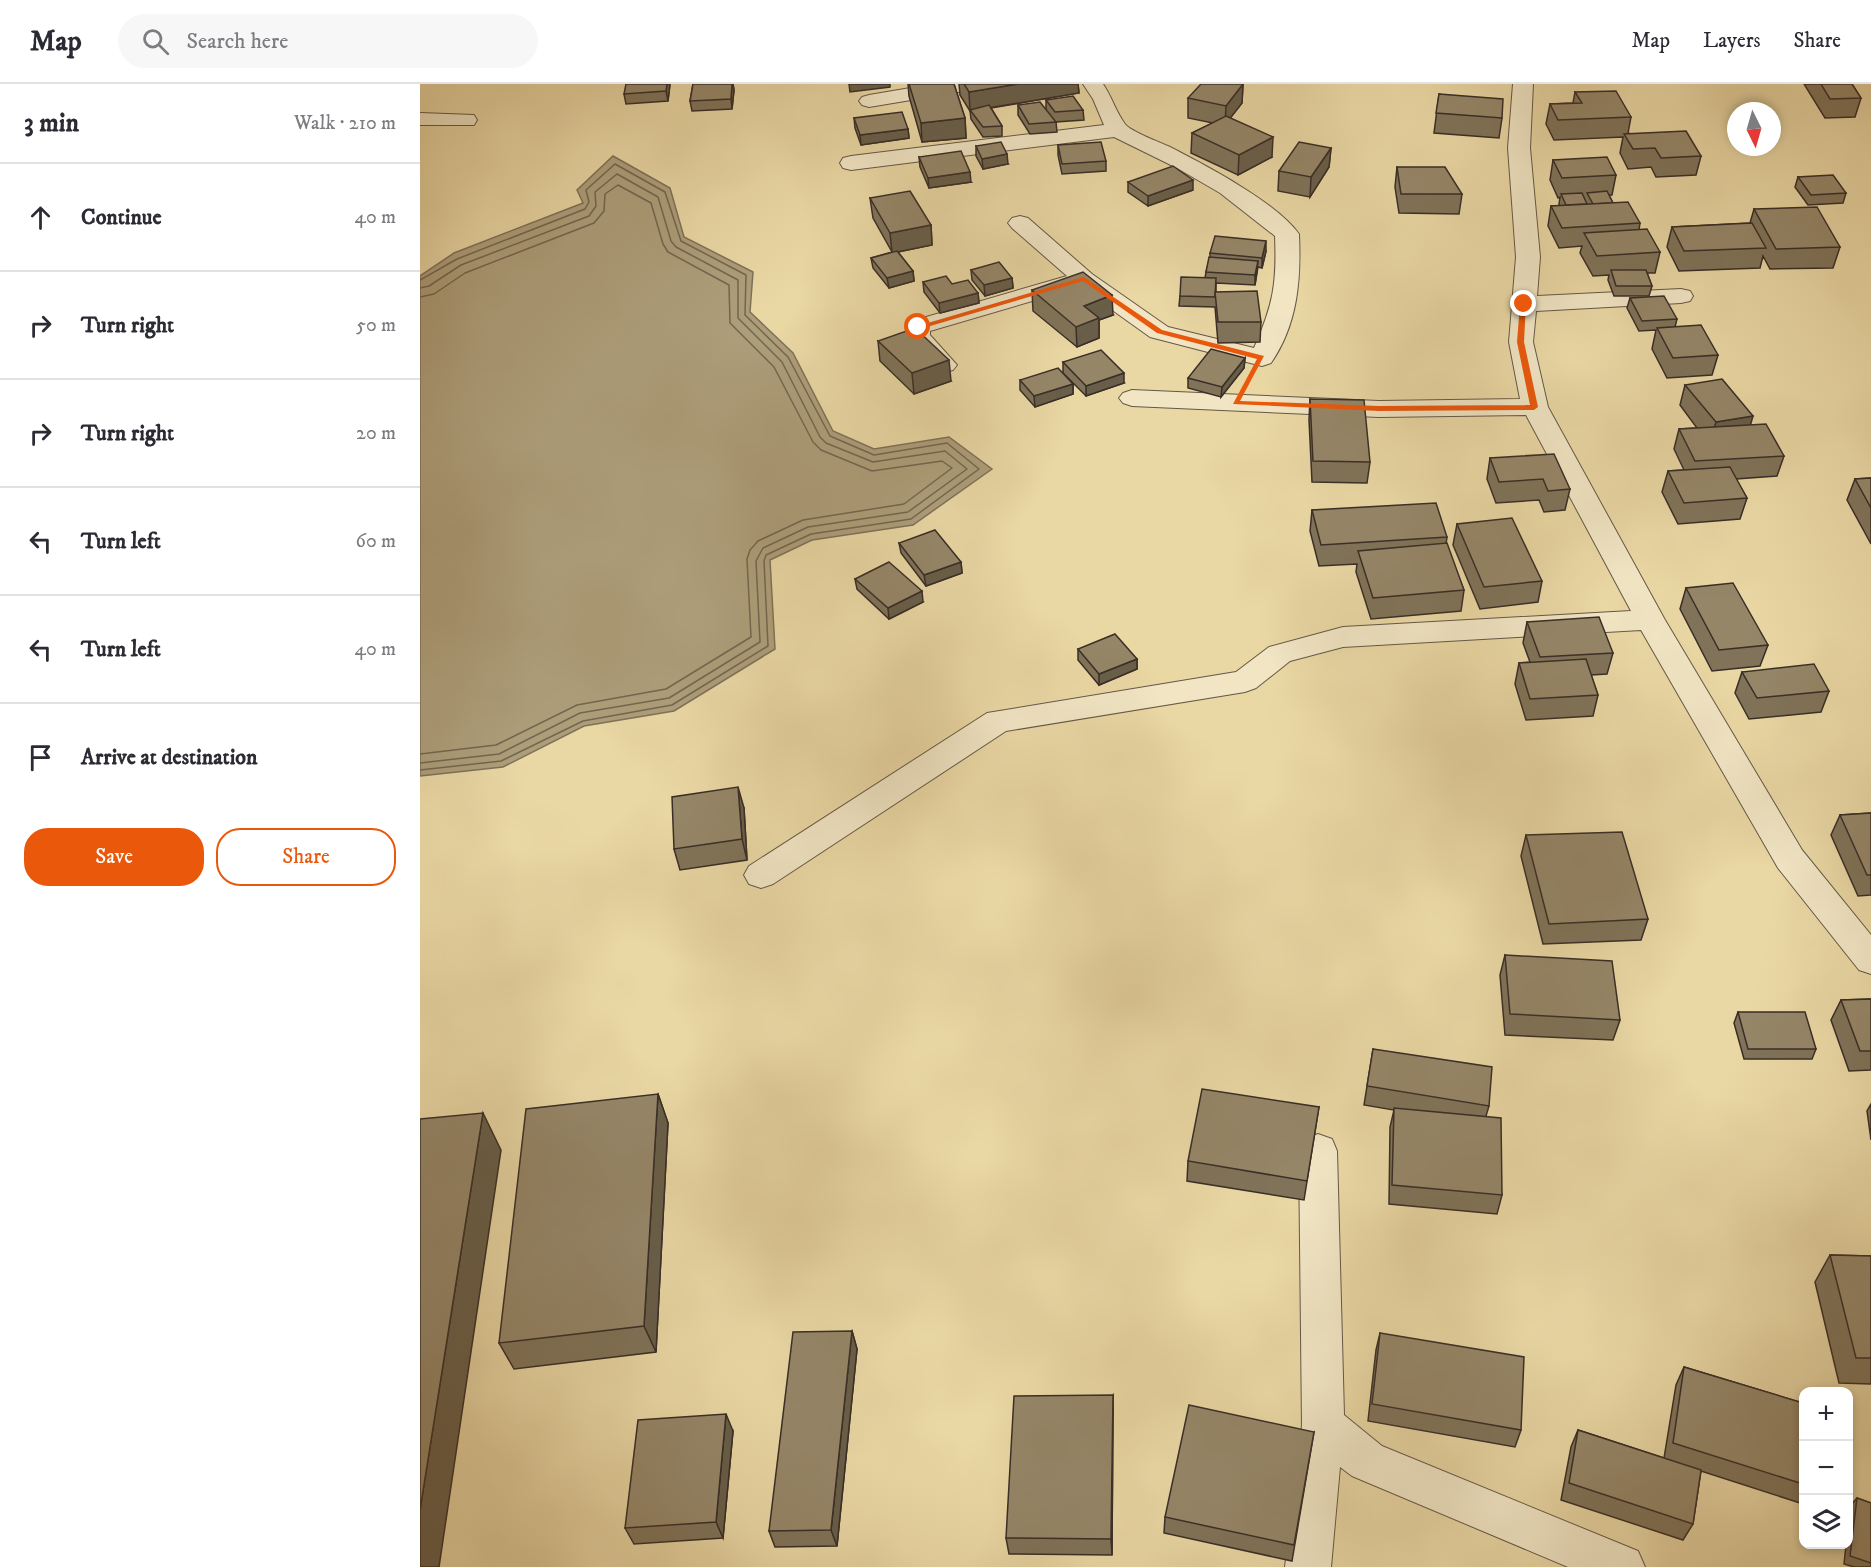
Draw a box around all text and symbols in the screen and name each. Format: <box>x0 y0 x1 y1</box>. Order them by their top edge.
search box <box>118 14 538 68</box>
text: Map <box>30 24 82 59</box>
icon: search <box>139 25 172 58</box>
text: Search here <box>187 28 288 55</box>
text: Map <box>1631 28 1670 54</box>
text: Layers <box>1703 28 1761 54</box>
text: Share <box>1794 28 1841 54</box>
north arrow <box>1727 102 1781 156</box>
text: 3 min <box>24 107 79 140</box>
text: Walk · 210 m <box>294 111 396 136</box>
icon: ahead <box>24 201 57 234</box>
text: Continue <box>81 204 162 231</box>
text: 40 m <box>354 205 396 230</box>
route end <box>1510 290 1536 316</box>
icon: right <box>24 309 57 342</box>
text: Turn right <box>81 312 174 339</box>
text: 50 m <box>356 313 396 338</box>
route start <box>904 313 930 339</box>
icon: right <box>24 417 57 450</box>
text: Turn right <box>81 420 174 447</box>
text: 20 m <box>356 421 396 446</box>
icon: left <box>24 525 57 558</box>
text: Turn left <box>81 528 161 555</box>
text: 60 m <box>356 529 396 554</box>
icon: left <box>24 633 57 666</box>
text: Turn left <box>81 636 161 663</box>
text: 40 m <box>354 637 396 662</box>
icon: arrive <box>24 741 57 774</box>
text: Arrive at destination <box>81 744 258 771</box>
button: Save <box>24 828 204 886</box>
button: Share <box>216 828 396 886</box>
map controls <box>1799 1387 1853 1549</box>
button: + <box>1799 1387 1853 1441</box>
button: − <box>1799 1441 1853 1495</box>
button: layers <box>1799 1495 1853 1549</box>

